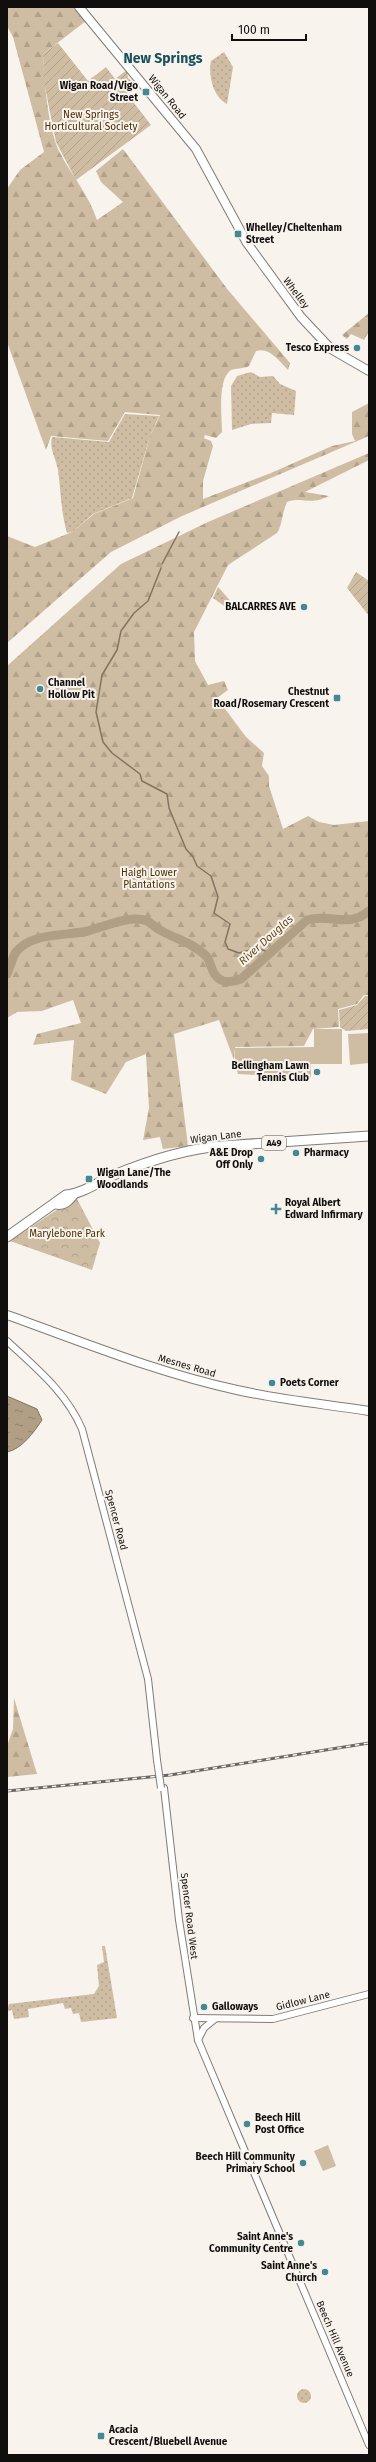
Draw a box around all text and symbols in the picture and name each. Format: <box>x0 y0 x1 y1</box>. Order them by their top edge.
scale bar <box>232 16 306 42</box>
text: 100 m <box>238 23 270 37</box>
district label: New Springs <box>123 50 203 67</box>
street label: Wigan Road <box>146 73 188 121</box>
place label: Wigan Road/Vigo Street <box>60 80 138 104</box>
marker: Wigan Road/Vigo Street <box>141 87 151 97</box>
park label: New Springs Horticultural Society <box>44 109 138 133</box>
place label: Whelley/Cheltenham Street <box>246 222 342 246</box>
marker: Whelley/Cheltenham Street <box>233 229 243 239</box>
street label: Whelley <box>280 275 312 311</box>
place label: Tesco Express <box>286 342 349 354</box>
marker: Tesco Express <box>352 343 362 353</box>
place label: BALCARRES AVE <box>225 601 296 613</box>
marker: BALCARRES AVE <box>299 602 309 612</box>
place label: Channel Hollow Pit <box>48 677 95 701</box>
marker: Channel Hollow Pit <box>35 684 45 694</box>
place label: Chestnut Road/Rosemary Crescent <box>213 686 329 710</box>
marker: Chestnut Road/Rosemary Crescent <box>332 693 342 703</box>
park label: Haigh Lower Plantations <box>121 867 177 891</box>
water label: River Douglas <box>236 912 296 968</box>
place label: Bellingham Lawn Tennis Club <box>231 1060 309 1084</box>
marker: Bellingham Lawn Tennis Club <box>312 1067 322 1077</box>
street label: Wigan Lane <box>190 1128 242 1146</box>
road number: A49 <box>262 1136 286 1150</box>
place label: A&E Drop Off Only <box>209 1147 254 1171</box>
place label: Pharmacy <box>304 1147 350 1159</box>
marker: Pharmacy <box>291 1148 301 1158</box>
marker: A&E Drop Off Only <box>256 1154 266 1164</box>
place label: Wigan Lane/The Woodlands <box>97 1167 171 1191</box>
marker: Wigan Lane/The Woodlands <box>84 1174 94 1184</box>
place label: Royal Albert Edward Infirmary <box>285 1197 364 1221</box>
marker: Royal Albert Edward Infirmary <box>270 1203 282 1215</box>
park label: Marylebone Park <box>29 1228 106 1240</box>
street label: Mesnes Road <box>157 1352 217 1380</box>
place label: Poets Corner <box>280 1377 340 1389</box>
marker: Poets Corner <box>267 1378 277 1388</box>
street label: Spencer Road <box>102 1488 130 1552</box>
street label: Spencer Road West <box>178 1872 200 1960</box>
street label: Gidlow Lane <box>275 1988 331 2014</box>
place label: Galloways <box>212 2001 258 2013</box>
marker: Galloways <box>199 2002 209 2012</box>
place label: Beech Hill Post Office <box>255 2112 305 2136</box>
marker: Beech Hill Post Office <box>242 2119 252 2129</box>
place label: Beech Hill Community Primary School <box>195 2151 296 2175</box>
marker: Beech Hill Community Primary School <box>298 2158 308 2168</box>
place label: Saint Anne's Community Centre <box>209 2231 293 2255</box>
marker: Saint Anne's Community Centre <box>296 2238 306 2248</box>
place label: Saint Anne's Church <box>261 2260 317 2284</box>
marker: Saint Anne's Church <box>320 2267 330 2277</box>
street label: Beech Hill Avenue <box>314 2299 356 2379</box>
place label: Acacia Crescent/Bluebell Avenue <box>108 2424 228 2448</box>
marker: Acacia Crescent/Bluebell Avenue <box>96 2431 106 2441</box>

